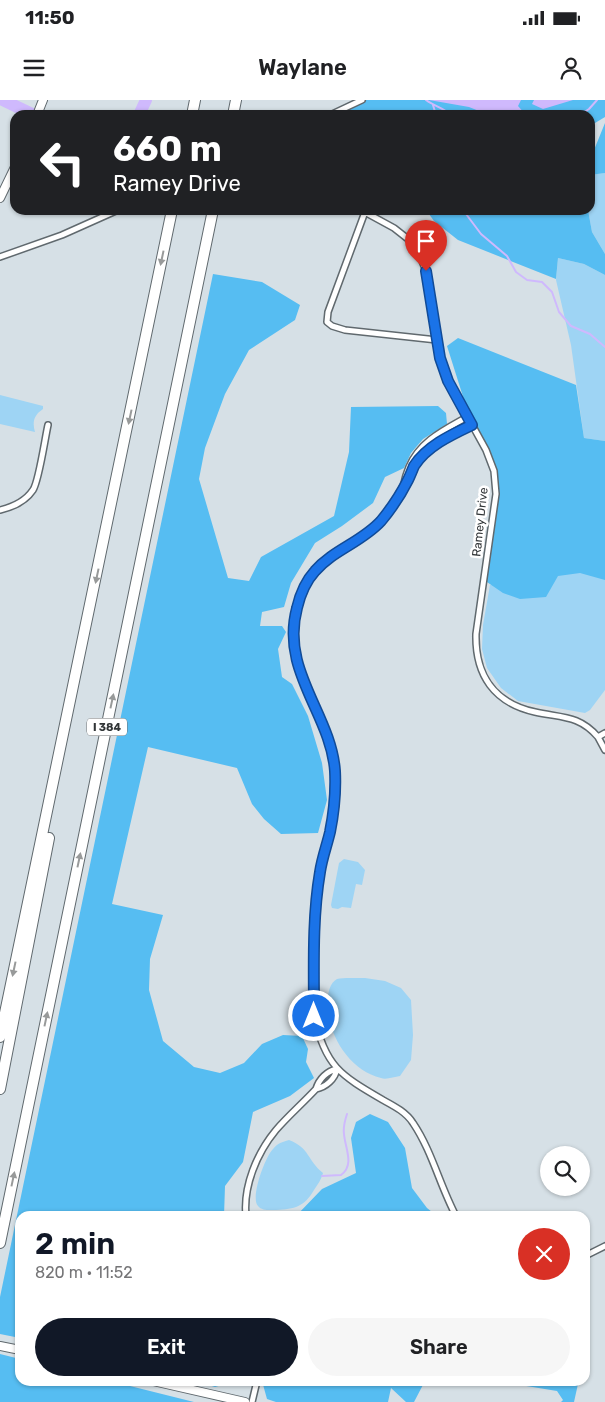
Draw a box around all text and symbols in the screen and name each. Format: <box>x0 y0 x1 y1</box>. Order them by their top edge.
text: 11:50 <box>25 6 75 29</box>
icon: menu <box>20 54 48 82</box>
text: Waylane <box>258 54 347 81</box>
icon: person <box>557 54 585 82</box>
text: 660 m <box>113 128 222 170</box>
icon: left <box>30 130 95 195</box>
text: Ramey Drive <box>113 170 241 197</box>
pin <box>405 220 447 271</box>
icon: arrive <box>412 227 440 255</box>
one-way arrow <box>158 250 166 266</box>
one-way arrow <box>125 409 133 425</box>
street label: Ramey Drive <box>469 486 491 557</box>
one-way arrow <box>93 568 101 584</box>
one-way arrow <box>108 694 116 709</box>
road number: I 384 <box>87 718 127 736</box>
one-way arrow <box>75 853 83 868</box>
one-way arrow <box>10 961 18 976</box>
position arrow <box>287 989 339 1041</box>
one-way arrow <box>43 1011 51 1027</box>
map controls <box>540 1146 590 1196</box>
button: search <box>540 1146 590 1196</box>
one-way arrow <box>10 1170 18 1186</box>
text: 2 min <box>35 1226 115 1262</box>
button: close <box>518 1228 570 1280</box>
text: 820 m · 11:52 <box>35 1263 133 1282</box>
button: Exit <box>35 1318 298 1376</box>
button: Share <box>308 1318 570 1376</box>

